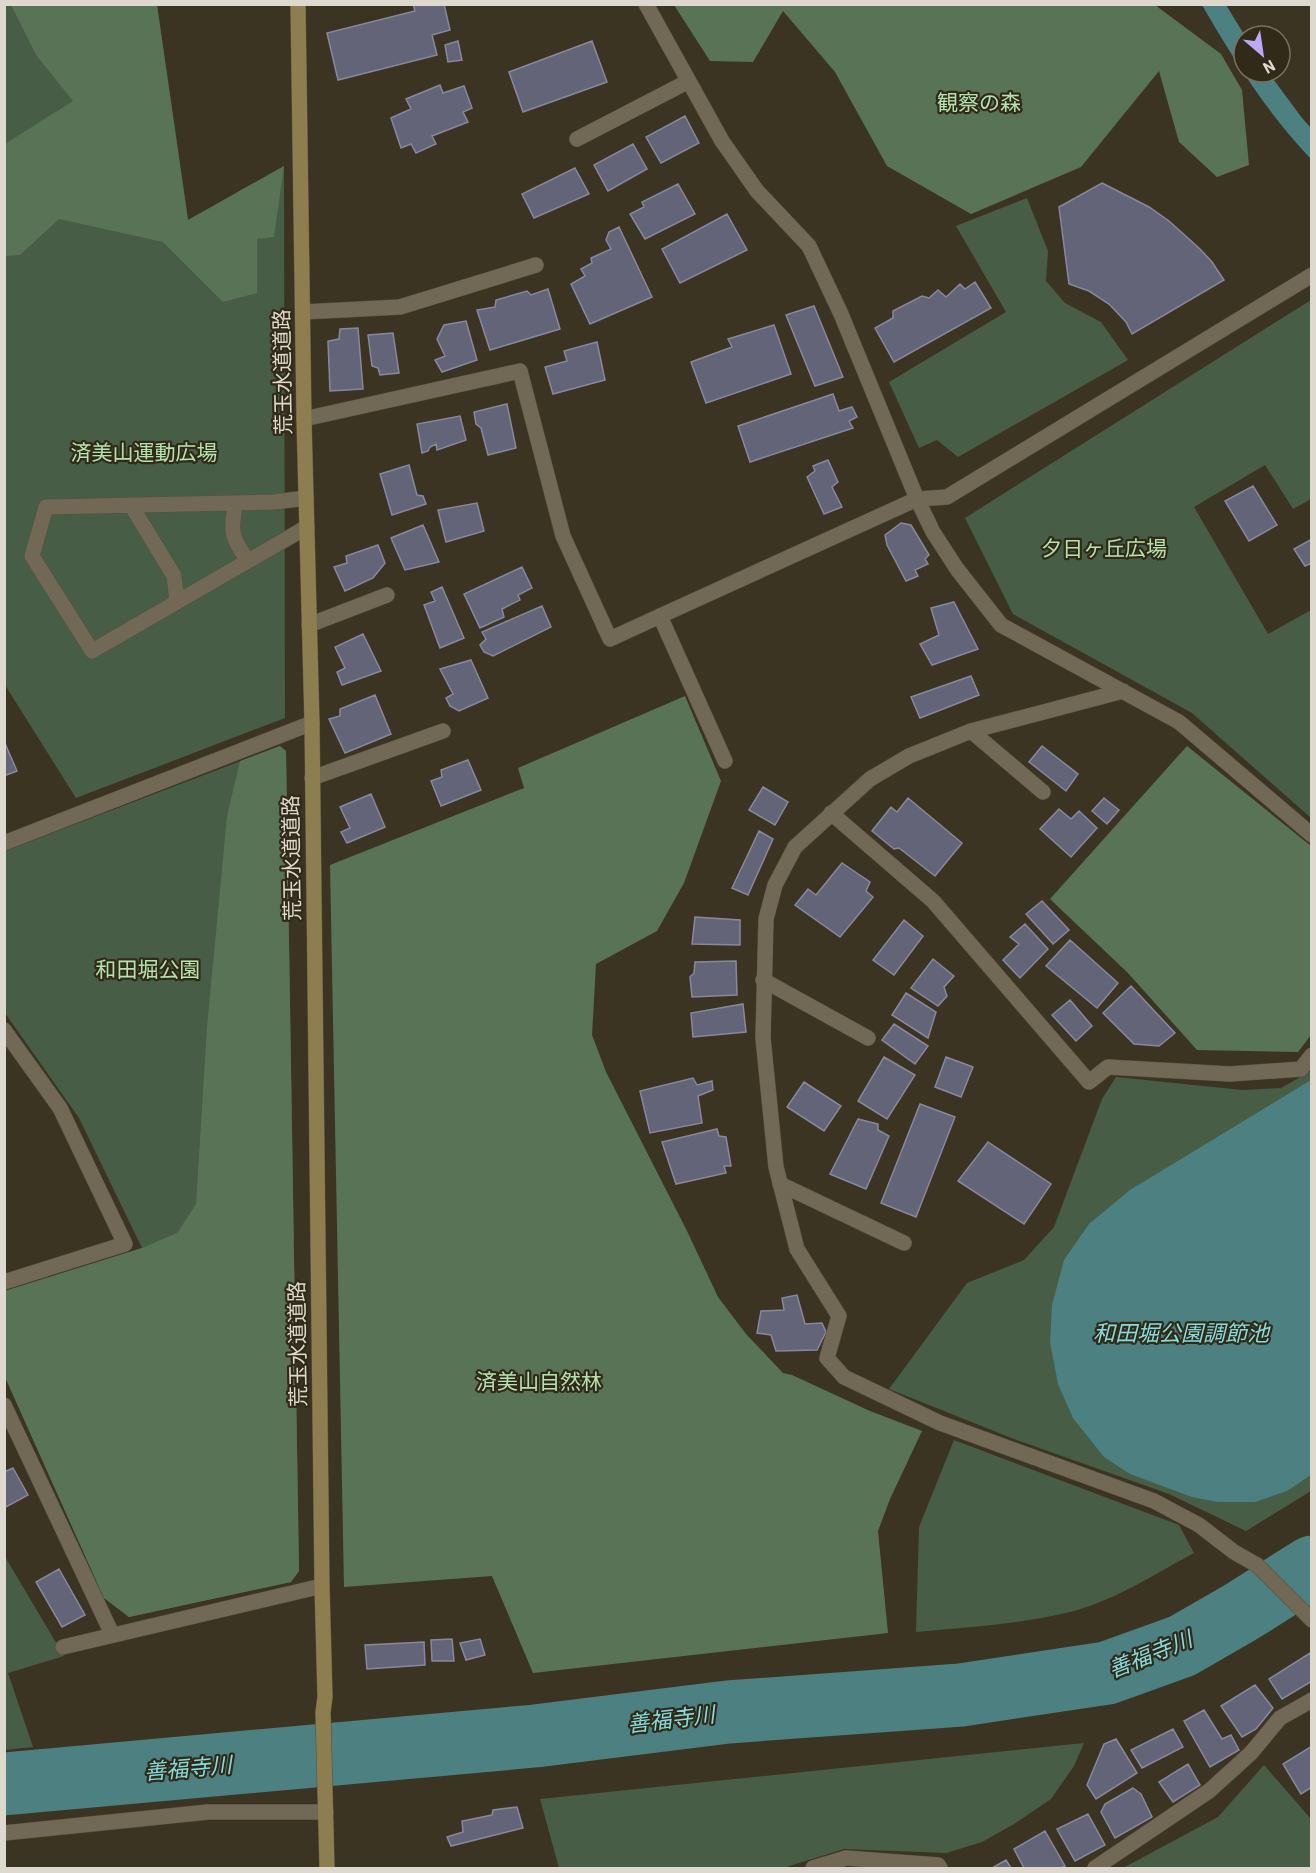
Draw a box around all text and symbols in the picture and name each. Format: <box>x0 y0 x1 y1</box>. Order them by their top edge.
north arrow <box>1232 24 1292 84</box>
text: N <box>1260 57 1279 78</box>
park label: 観察の森 <box>937 89 1021 114</box>
street label: 荒玉水道道路 <box>268 309 295 435</box>
park label: 済美山運動広場 <box>71 439 218 464</box>
park label: 夕日ヶ丘広場 <box>1041 535 1167 560</box>
street label: 荒玉水道道路 <box>277 795 304 921</box>
park label: 和田堀公園 <box>96 956 201 981</box>
street label: 荒玉水道道路 <box>283 1281 310 1407</box>
water label: 和田堀公園調節池 <box>1093 1319 1271 1345</box>
park label: 済美山自然林 <box>476 1368 602 1393</box>
water label: 善福寺川 <box>1104 1624 1197 1682</box>
water label: 善福寺川 <box>626 1699 718 1736</box>
water label: 善福寺川 <box>143 1750 235 1784</box>

